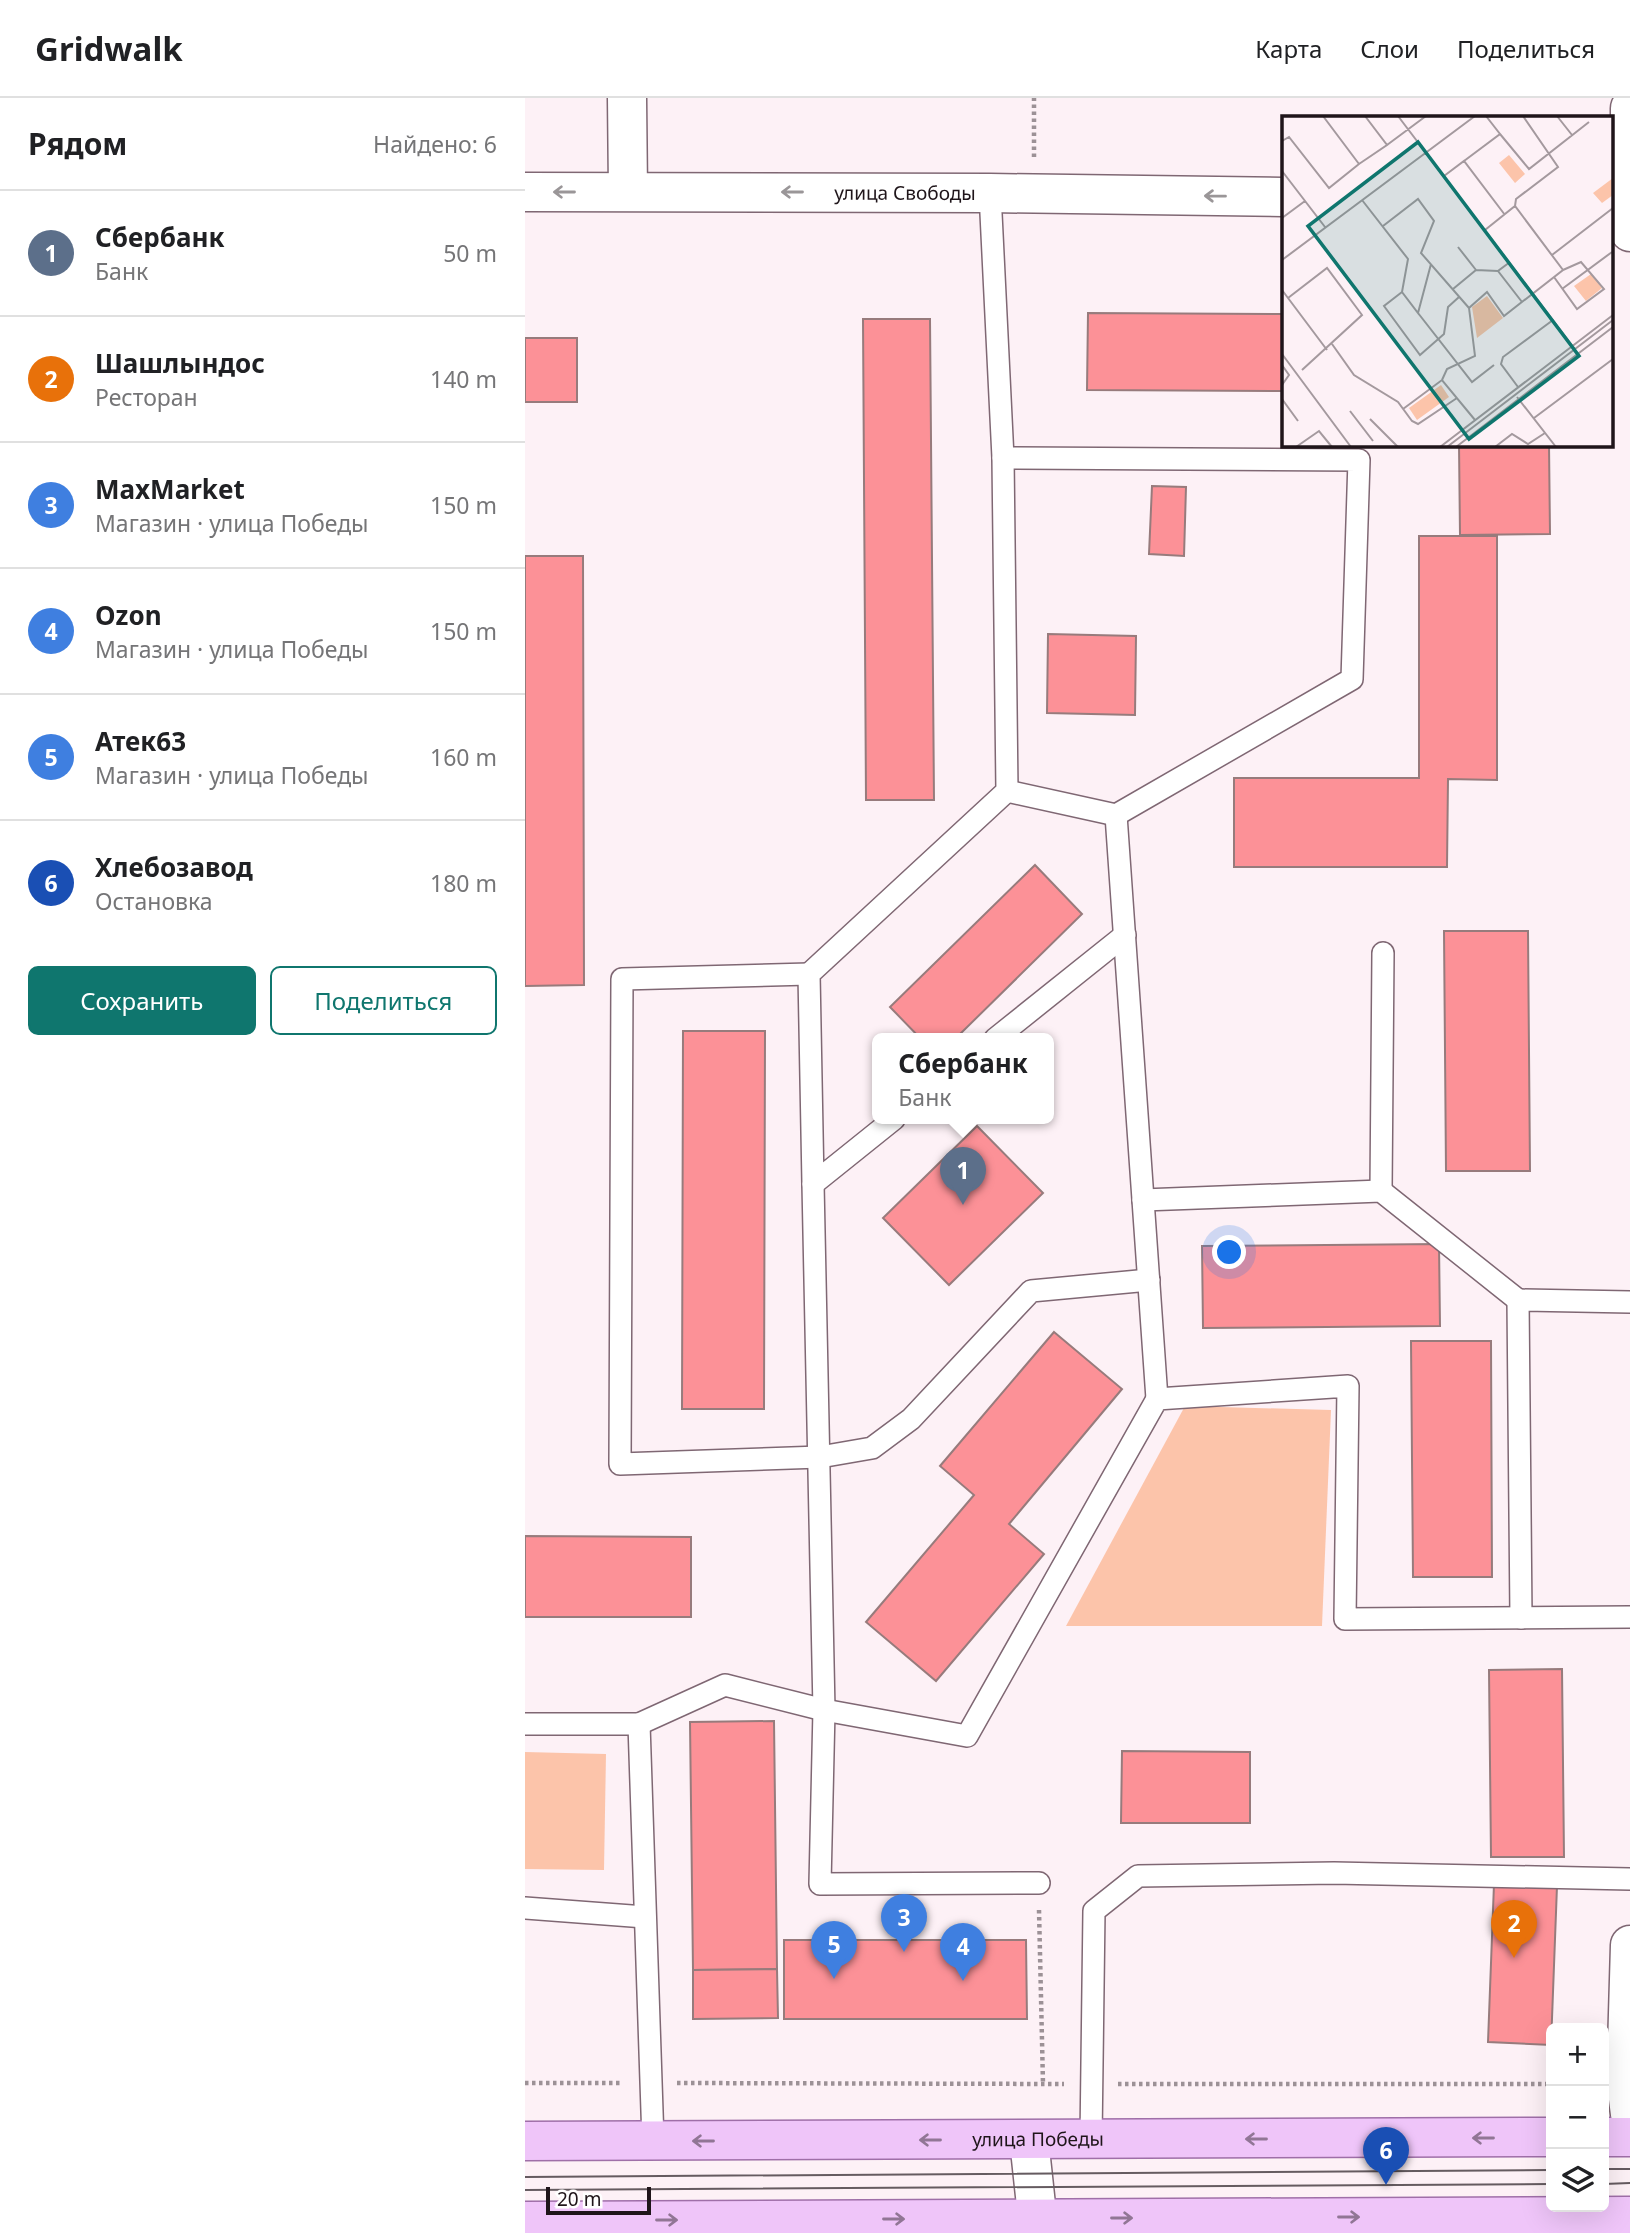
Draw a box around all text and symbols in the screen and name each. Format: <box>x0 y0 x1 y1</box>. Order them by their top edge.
text: Gridwalk <box>35 26 183 71</box>
text: Карта <box>1255 32 1322 65</box>
text: Слои <box>1360 32 1419 65</box>
text: Поделиться <box>1457 32 1595 65</box>
inset map <box>1282 116 1613 446</box>
text: Рядом <box>28 123 127 164</box>
text: Найдено: 6 <box>373 128 497 160</box>
street label: улица Свободы <box>834 180 976 206</box>
one-way arrow <box>553 185 576 199</box>
one-way arrow <box>781 185 804 199</box>
one-way arrow <box>1204 189 1227 203</box>
text: Сбербанк <box>95 219 224 255</box>
text: 1 <box>44 237 58 269</box>
text: 50 m <box>443 237 497 269</box>
text: Банк <box>95 255 148 287</box>
text: Шашлындос <box>95 345 265 381</box>
text: 2 <box>44 363 58 395</box>
text: 140 m <box>430 363 497 395</box>
text: Ресторан <box>95 381 198 413</box>
text: MaxMarket <box>95 471 245 507</box>
text: 3 <box>44 489 58 521</box>
text: 150 m <box>430 489 497 521</box>
text: Магазин · улица Победы <box>95 507 369 539</box>
text: Ozon <box>95 597 162 633</box>
text: 4 <box>44 615 58 647</box>
text: 150 m <box>430 615 497 647</box>
text: Магазин · улица Победы <box>95 633 369 665</box>
text: Атек63 <box>95 723 186 759</box>
text: 5 <box>44 741 58 773</box>
text: 160 m <box>430 741 497 773</box>
text: Магазин · улица Победы <box>95 759 369 791</box>
text: Хлебозавод <box>95 849 253 885</box>
text: 6 <box>44 867 58 899</box>
text: 180 m <box>430 867 497 899</box>
text: Остановка <box>95 885 213 917</box>
button: Сохранить <box>28 966 256 1035</box>
button: Поделиться <box>270 966 497 1035</box>
popup <box>872 1033 1054 1124</box>
text: Сбербанк <box>898 1045 1028 1081</box>
text: Банк <box>898 1081 952 1113</box>
pin: 1 <box>940 1147 986 1205</box>
your location <box>1212 1235 1246 1269</box>
pin: 3 <box>881 1894 927 1952</box>
pin: 2 <box>1491 1900 1537 1958</box>
pin: 5 <box>811 1921 857 1979</box>
pin: 4 <box>940 1923 986 1981</box>
map controls <box>1546 2023 1609 2212</box>
button: + <box>1546 2023 1609 2086</box>
button: − <box>1546 2086 1609 2149</box>
street label: улица Победы <box>972 2126 1104 2152</box>
pin: 6 <box>1363 2127 1409 2185</box>
one-way arrow <box>1472 2131 1495 2145</box>
one-way arrow <box>1244 2132 1267 2146</box>
one-way arrow <box>919 2133 942 2147</box>
one-way arrow <box>691 2134 714 2148</box>
button: layers <box>1546 2149 1609 2212</box>
scale bar <box>546 2184 651 2216</box>
text: 20 m <box>557 2186 601 2212</box>
one-way arrow <box>1337 2210 1360 2224</box>
one-way arrow <box>1110 2211 1133 2225</box>
one-way arrow <box>882 2212 905 2226</box>
one-way arrow <box>655 2213 678 2227</box>

